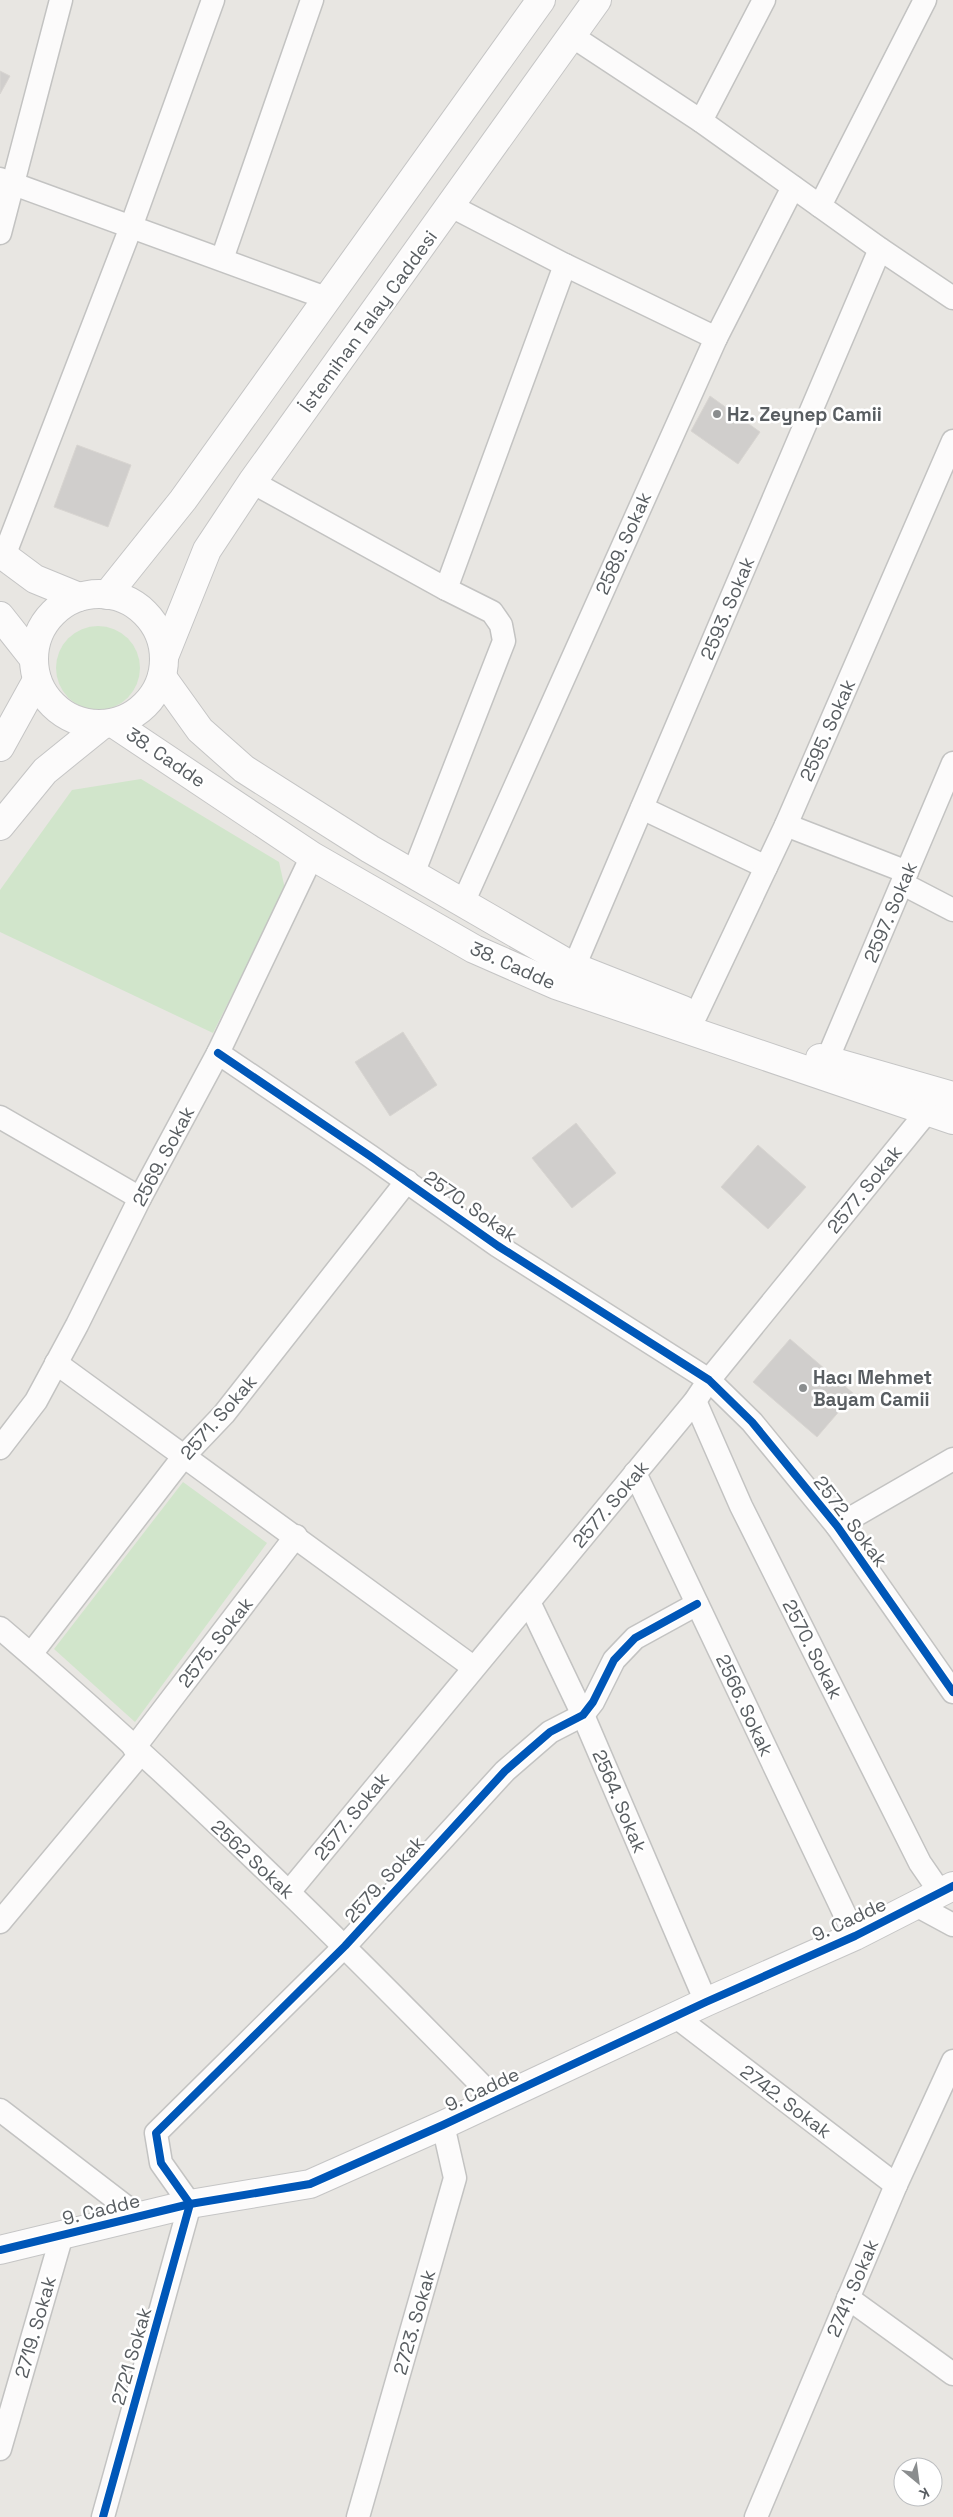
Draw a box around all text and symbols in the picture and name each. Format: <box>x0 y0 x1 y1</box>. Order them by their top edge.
street label: İstemihan Talay Caddesi <box>294 225 443 417</box>
place label: Hz. Zeynep Camii <box>727 402 882 427</box>
marker: Hz. Zeynep Camii <box>711 408 723 420</box>
street label: 2589. Sokak <box>590 488 657 598</box>
street label: 2593. Sokak <box>695 553 760 663</box>
street label: 2595. Sokak <box>794 675 861 785</box>
street label: 38. Cadde <box>121 722 210 793</box>
street label: 2597. Sokak <box>858 858 923 966</box>
street label: 38. Cadde <box>466 936 559 995</box>
street label: 2569. Sokak <box>127 1102 200 1210</box>
street label: 2577. Sokak <box>821 1140 908 1239</box>
street label: 2570. Sokak <box>419 1165 522 1248</box>
place label: Hacı Mehmet Bayam Camii <box>813 1365 932 1412</box>
street label: 2571. Sokak <box>175 1370 262 1465</box>
marker: Hacı Mehmet Bayam Camii <box>797 1382 809 1394</box>
street label: 2577. Sokak <box>567 1456 654 1553</box>
street label: 2572. Sokak <box>808 1471 893 1572</box>
street label: 2575. Sokak <box>172 1592 259 1693</box>
street label: 2570. Sokak <box>777 1595 848 1703</box>
street label: 2566. Sokak <box>710 1650 779 1760</box>
street label: 2564. Sokak <box>587 1746 653 1857</box>
street label: 2577. Sokak <box>308 1767 395 1866</box>
street label: 2562 Sokak <box>206 1814 300 1904</box>
street label: 2579. Sokak <box>339 1831 430 1928</box>
street label: 9. Cadde <box>808 1891 890 1948</box>
street label: 2742. Sokak <box>735 2059 836 2144</box>
street label: 9. Cadde <box>441 2061 523 2118</box>
street label: 9. Cadde <box>60 2188 143 2231</box>
street label: 2741. Sokak <box>821 2236 884 2341</box>
street label: 2723. Sokak <box>388 2267 441 2378</box>
street label: 2719. Sokak <box>9 2273 62 2381</box>
street label: 2721 Sokak <box>106 2304 157 2408</box>
north arrow <box>893 2457 943 2507</box>
text: K <box>916 2483 932 2503</box>

